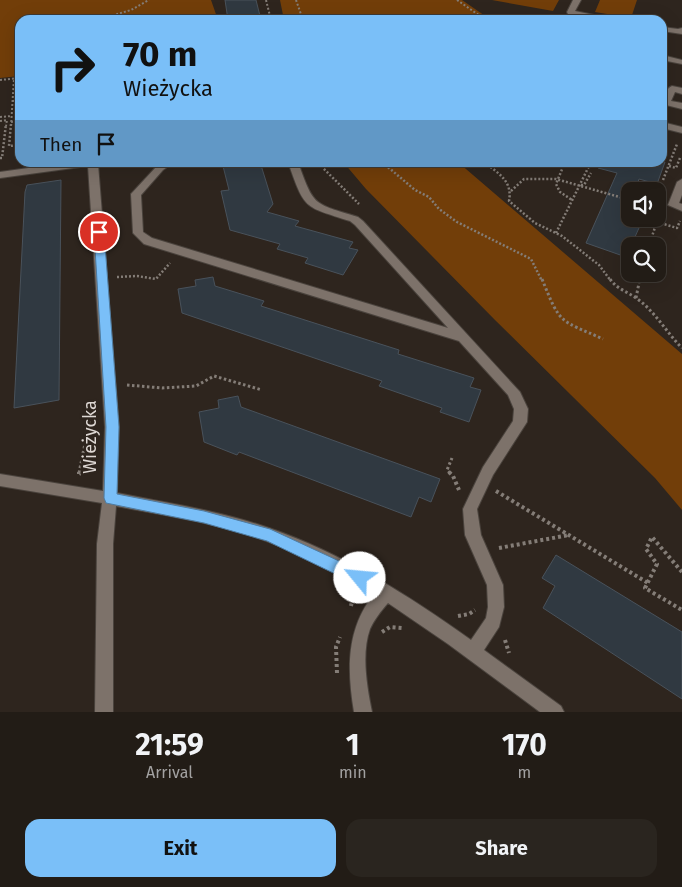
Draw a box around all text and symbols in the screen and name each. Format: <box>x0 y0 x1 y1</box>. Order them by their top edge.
text: 70 m <box>123 33 197 75</box>
icon: right <box>40 35 105 100</box>
text: Wieżycka <box>123 75 213 102</box>
icon: arrive <box>92 130 120 158</box>
text: Then <box>40 133 82 156</box>
map controls <box>621 182 666 282</box>
button: sound <box>621 182 666 227</box>
pin <box>78 211 120 253</box>
icon: arrive <box>85 218 113 246</box>
button: search <box>621 237 666 282</box>
street label: Wieżycka <box>79 400 101 474</box>
position arrow <box>333 551 385 603</box>
text: 21:59 <box>135 727 204 763</box>
text: 1 <box>346 727 360 763</box>
text: 170 <box>502 727 547 763</box>
text: Arrival <box>146 763 193 782</box>
text: min <box>339 763 367 782</box>
text: m <box>517 763 531 782</box>
button: Exit <box>25 819 336 877</box>
button: Share <box>346 819 657 877</box>

